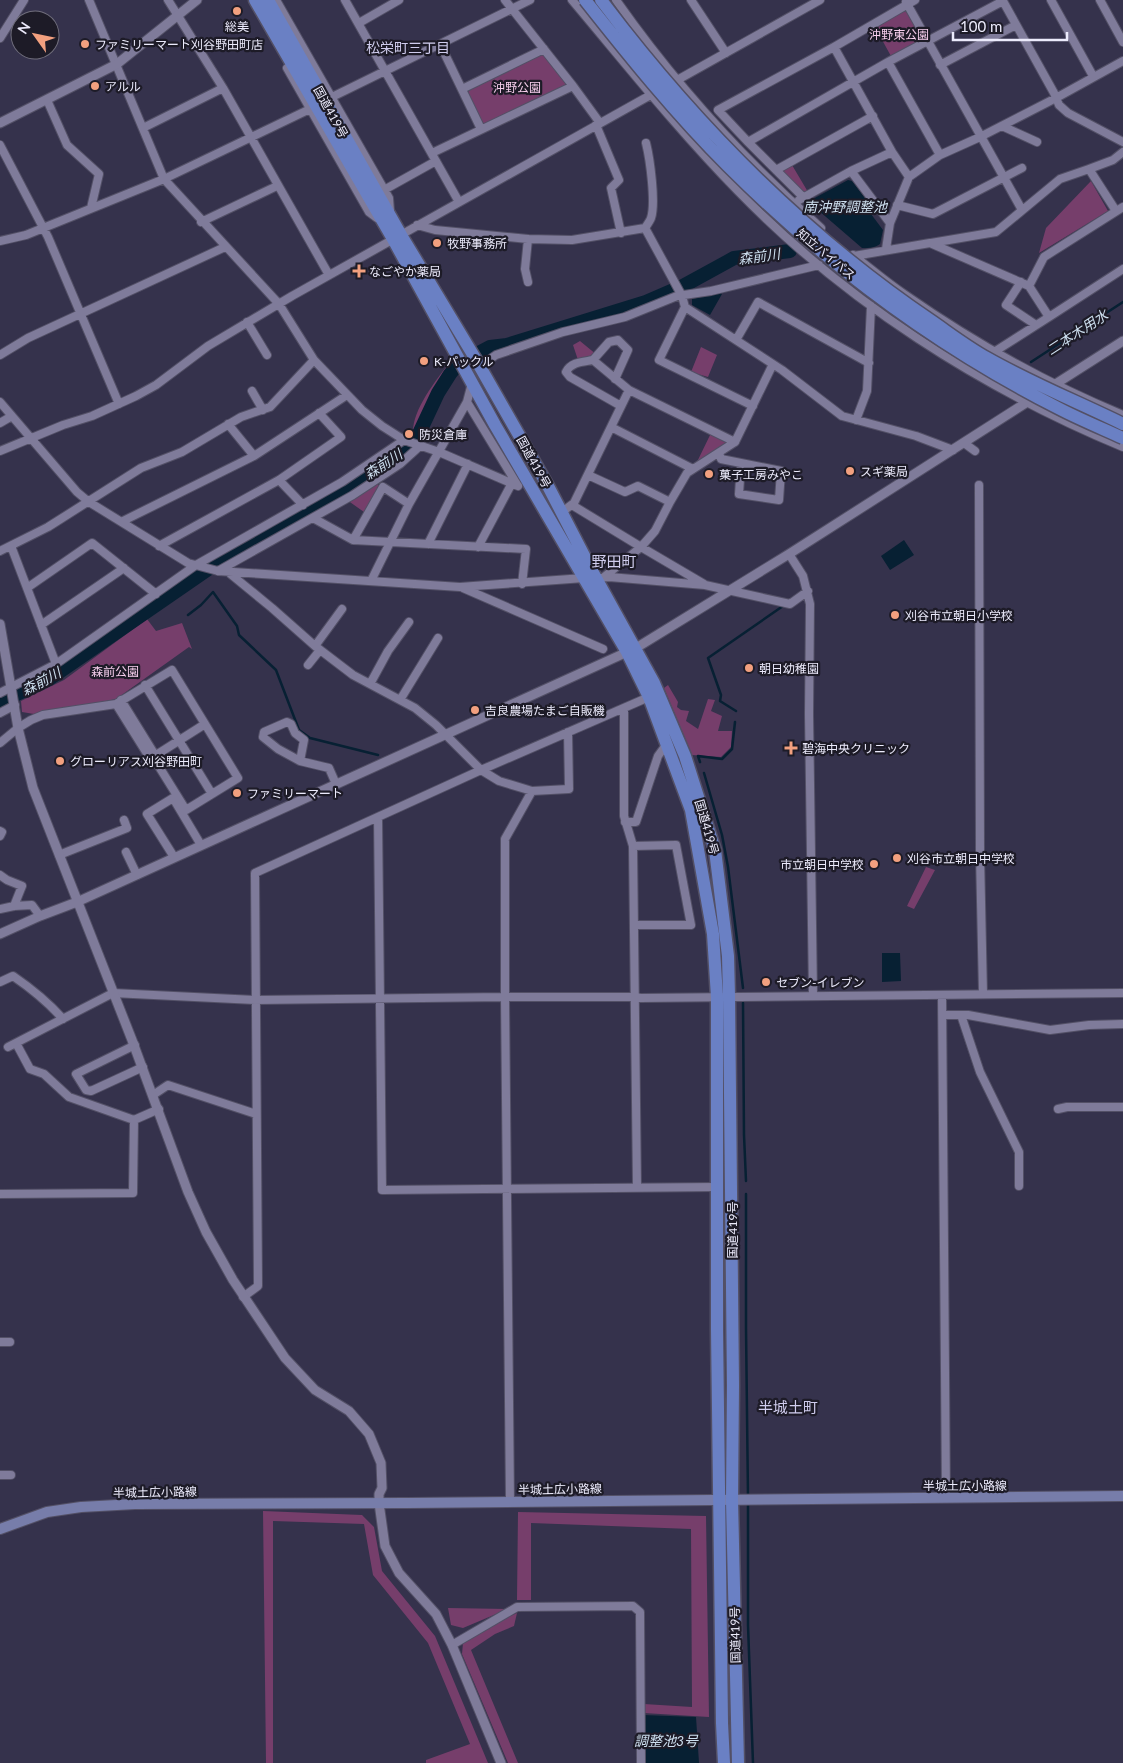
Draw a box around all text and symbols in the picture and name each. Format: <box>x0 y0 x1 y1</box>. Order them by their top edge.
marker: 総美 <box>231 5 243 17</box>
north arrow <box>10 10 60 60</box>
scale bar <box>953 10 1067 42</box>
text: 100 m <box>960 17 1002 35</box>
text: N <box>14 18 34 37</box>
place label: 総美 <box>225 19 249 34</box>
park label: 沖野東公園 <box>869 27 929 42</box>
place label: ファミリーマート刈谷野田町店 <box>95 37 263 52</box>
marker: ファミリーマート刈谷野田町店 <box>79 38 91 50</box>
district label: 松栄町三丁目 <box>366 39 450 56</box>
place label: アルル <box>105 79 141 94</box>
marker: アルル <box>89 80 101 92</box>
park label: 沖野公園 <box>493 80 541 95</box>
street label: 国道419号 <box>311 83 351 141</box>
water label: 南沖野調整池 <box>803 198 889 215</box>
street label: 知立バイパス <box>794 225 858 283</box>
place label: 牧野事務所 <box>447 236 507 251</box>
marker: 牧野事務所 <box>431 237 443 249</box>
water label: 森前川 <box>737 244 783 267</box>
place label: なごやか薬局 <box>369 264 441 279</box>
marker: なごやか薬局 <box>353 265 365 277</box>
water label: 二本木用水 <box>1043 305 1113 358</box>
place label: K-パックル <box>434 354 494 369</box>
marker: K-パックル <box>418 355 430 367</box>
place label: 防災倉庫 <box>419 427 467 442</box>
marker: 防災倉庫 <box>403 428 415 440</box>
street label: 国道419号 <box>514 433 554 491</box>
water label: 森前川 <box>361 444 407 483</box>
place label: スギ薬局 <box>860 464 908 479</box>
marker: スギ薬局 <box>844 465 856 477</box>
place label: 菓子工房みやこ <box>719 467 803 482</box>
marker: 菓子工房みやこ <box>703 468 715 480</box>
district label: 野田町 <box>591 552 637 570</box>
place label: 刈谷市立朝日小学校 <box>905 608 1013 623</box>
marker: 刈谷市立朝日小学校 <box>889 609 901 621</box>
place label: 朝日幼稚園 <box>759 661 819 676</box>
marker: 朝日幼稚園 <box>743 662 755 674</box>
water label: 森前川 <box>18 663 65 698</box>
park label: 森前公園 <box>91 664 139 679</box>
place label: 吉良農場たまご自販機 <box>485 703 605 718</box>
marker: 吉良農場たまご自販機 <box>469 704 481 716</box>
marker: 碧海中央クリニック <box>784 741 798 755</box>
place label: 碧海中央クリニック <box>802 741 910 756</box>
place label: グローリアス刈谷野田町 <box>70 754 202 769</box>
marker: グローリアス刈谷野田町 <box>54 755 66 767</box>
place label: ファミリーマート <box>247 786 343 801</box>
marker: ファミリーマート <box>231 787 243 799</box>
street label: 国道419号 <box>692 798 722 856</box>
place label: 刈谷市立朝日中学校 <box>907 851 1015 866</box>
marker: 刈谷市立朝日中学校 <box>891 852 903 864</box>
place label: 市立朝日中学校 <box>780 857 864 872</box>
marker: 市立朝日中学校 <box>868 858 880 870</box>
place label: セブン-イレブン <box>776 975 864 990</box>
marker: セブン-イレブン <box>760 976 772 988</box>
street label: 国道419号 <box>725 1202 740 1258</box>
district label: 半城土町 <box>758 1398 818 1416</box>
street label: 半城土広小路線 <box>923 1478 1007 1493</box>
street label: 半城土広小路線 <box>518 1481 602 1497</box>
street label: 半城土広小路線 <box>113 1484 197 1500</box>
street label: 国道419号 <box>727 1606 743 1664</box>
water label: 調整池3号 <box>634 1732 699 1749</box>

